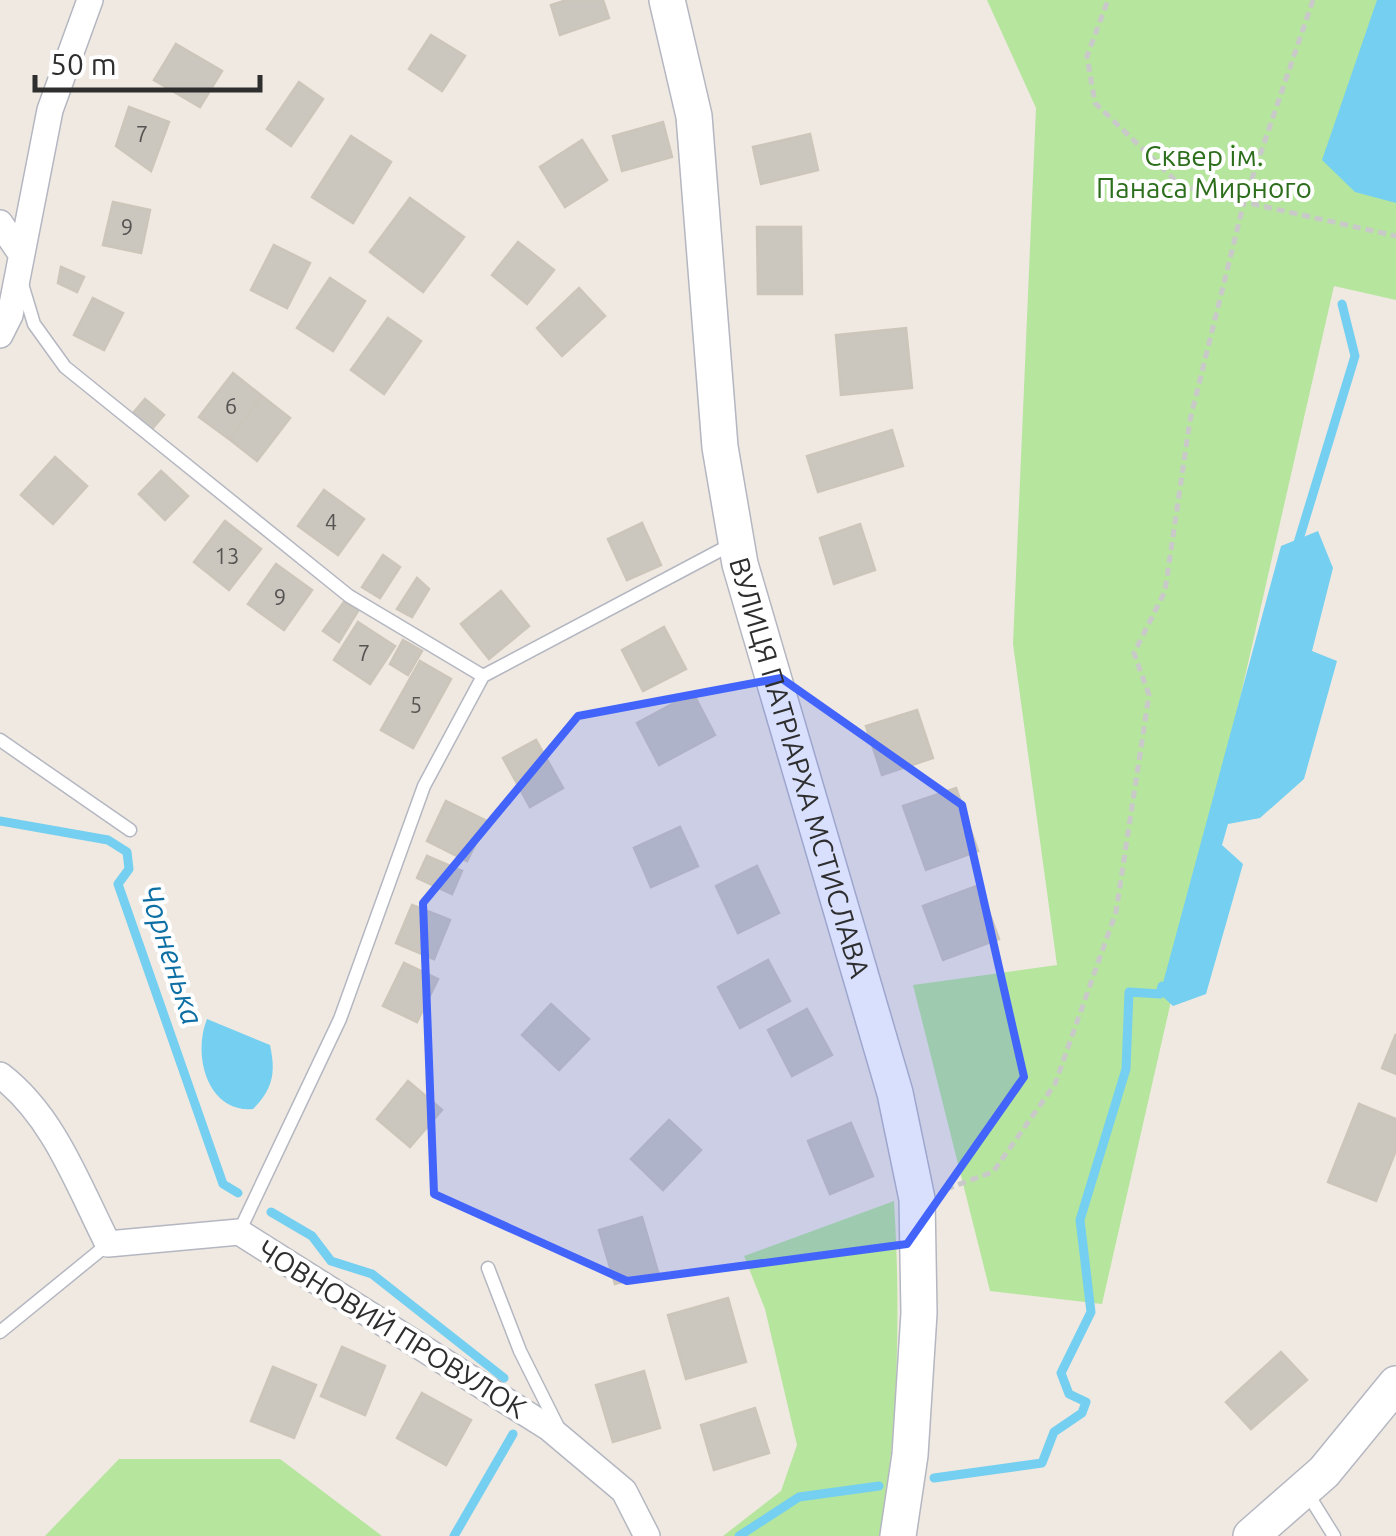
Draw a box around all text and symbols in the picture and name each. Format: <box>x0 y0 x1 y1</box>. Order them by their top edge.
scale bar <box>35 30 260 92</box>
text: 50 m <box>50 47 117 81</box>
house number: 7 <box>136 121 148 146</box>
park label: Сквер ім. Панаса Мирного <box>1096 140 1312 203</box>
house number: 9 <box>121 214 133 239</box>
house number: 6 <box>225 393 237 418</box>
house number: 4 <box>325 509 337 534</box>
house number: 13 <box>215 543 239 568</box>
street label: ВУЛИЦЯ ПАТРІАРХА МСТИСЛАВА <box>724 554 876 981</box>
house number: 9 <box>274 584 286 609</box>
house number: 7 <box>358 640 370 665</box>
house number: 5 <box>410 692 422 717</box>
water label: Чорненька <box>133 881 210 1029</box>
street label: ЧОВНОВИЙ ПРОВУЛОК <box>253 1233 532 1424</box>

